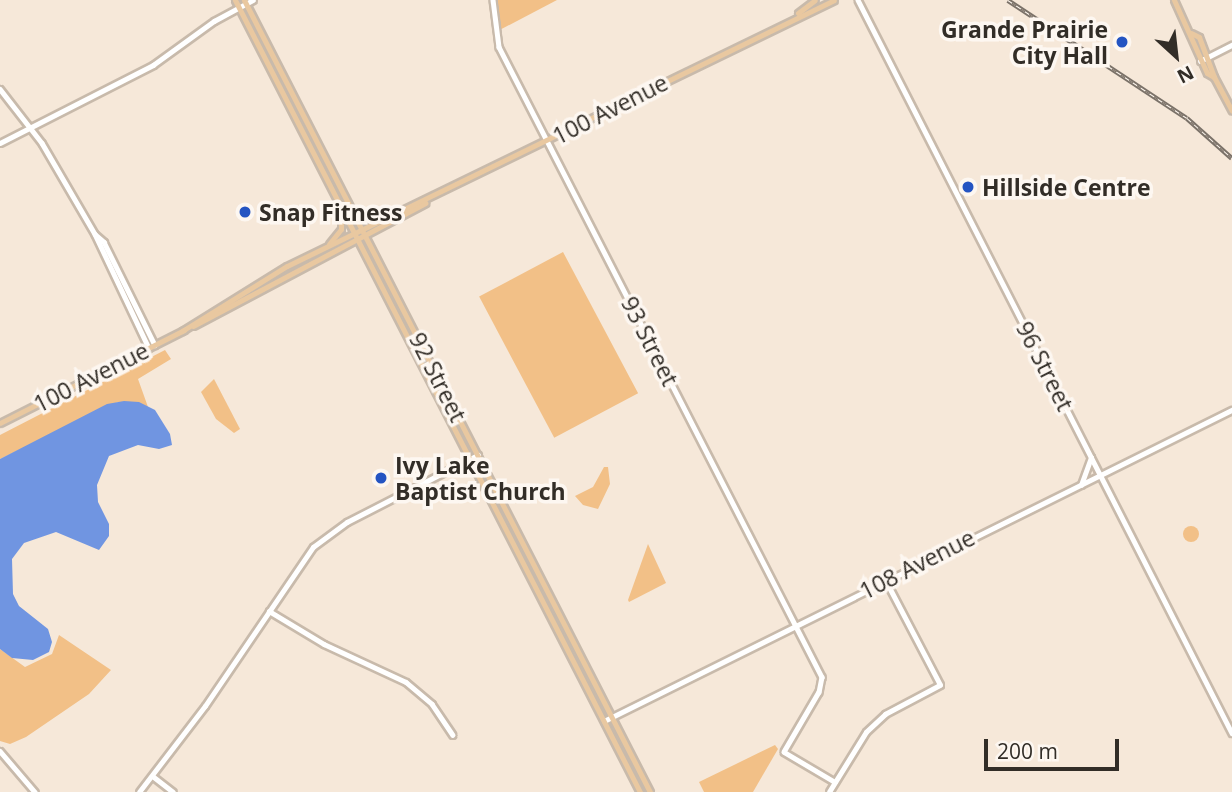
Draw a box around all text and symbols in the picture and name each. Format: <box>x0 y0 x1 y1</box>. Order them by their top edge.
place label: Grande Prairie City Hall <box>941 15 1108 69</box>
north arrow <box>1141 21 1211 91</box>
marker: Grande Prairie City Hall <box>1114 34 1130 50</box>
text: N <box>1173 60 1198 90</box>
street label: 100 Avenue <box>548 68 672 150</box>
place label: Hillside Centre <box>982 173 1151 201</box>
marker: Hillside Centre <box>960 179 976 195</box>
place label: Snap Fitness <box>259 198 402 226</box>
marker: Snap Fitness <box>237 204 253 220</box>
street label: 93 Street <box>616 292 684 390</box>
street label: 96 Street <box>1011 317 1079 415</box>
street label: 92 Street <box>404 328 472 426</box>
street label: 100 Avenue <box>29 336 153 418</box>
place label: Ivy Lake Baptist Church <box>395 451 566 505</box>
marker: Ivy Lake Baptist Church <box>373 470 389 486</box>
street label: 108 Avenue <box>855 523 979 605</box>
scale bar <box>987 726 1122 770</box>
text: 200 m <box>997 737 1058 765</box>

